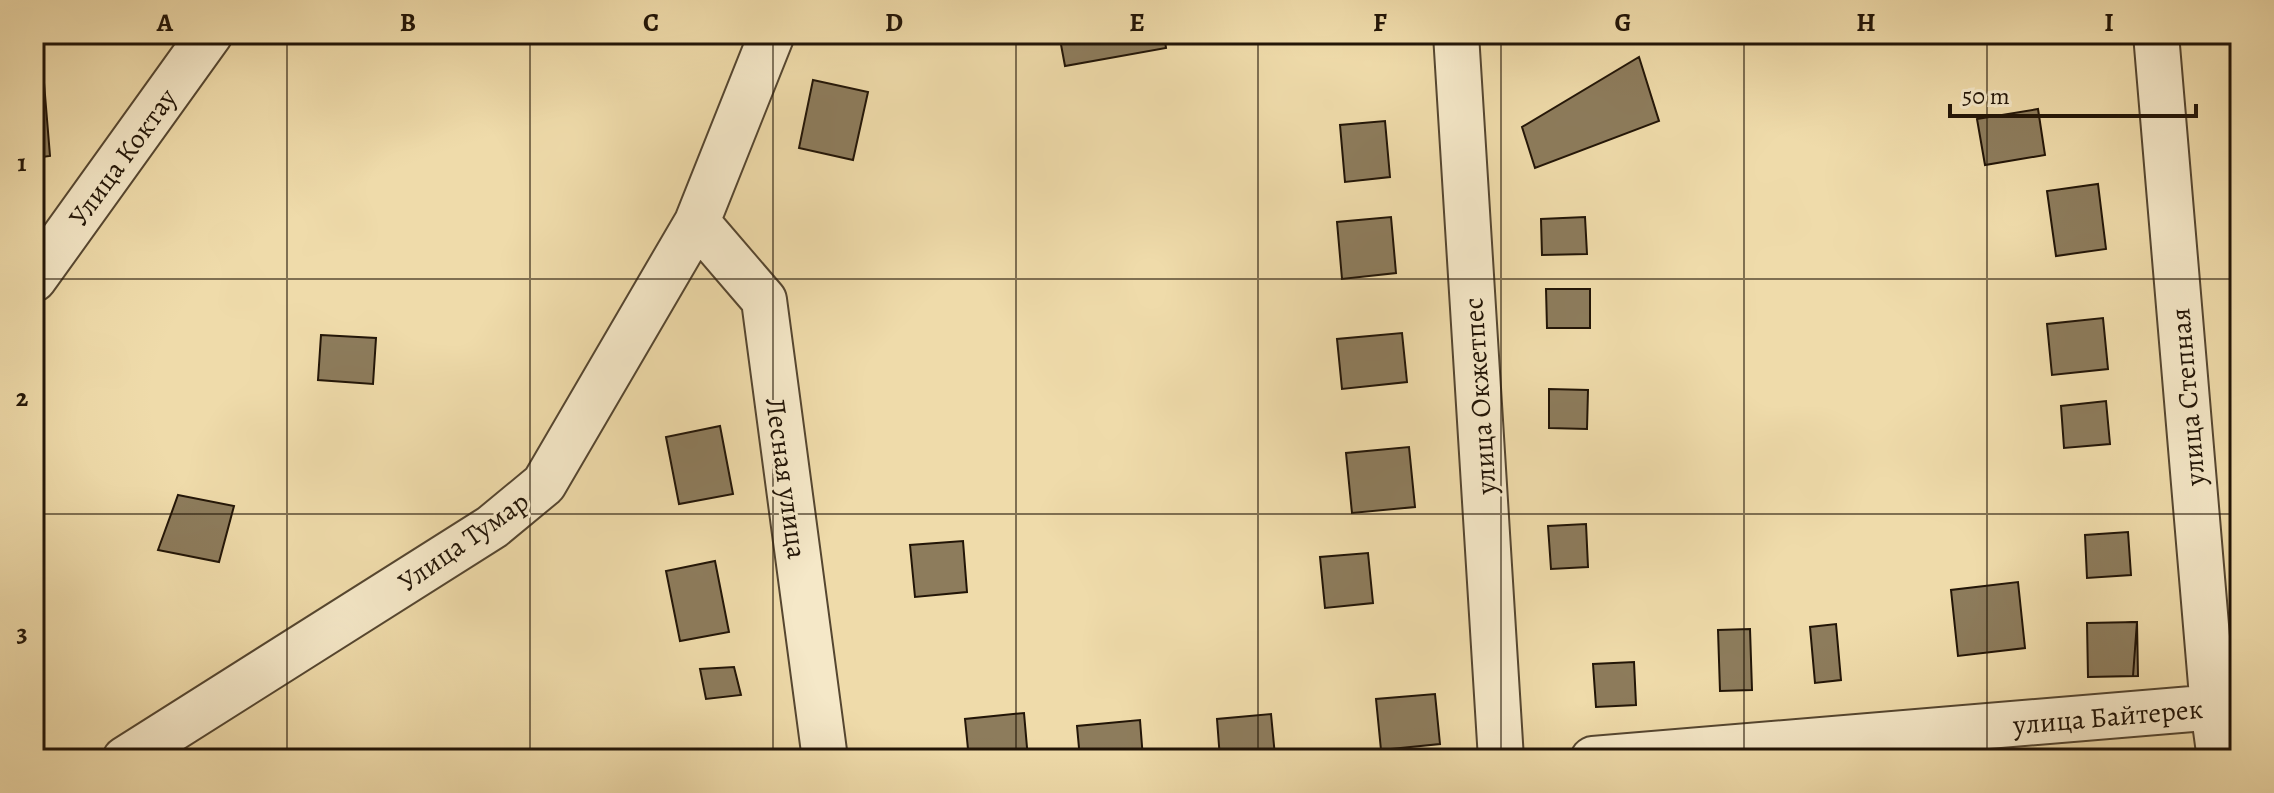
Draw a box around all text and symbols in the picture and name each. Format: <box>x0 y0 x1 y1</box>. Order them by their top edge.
text: A <box>156 5 174 40</box>
text: B <box>400 5 416 40</box>
text: C <box>643 5 659 40</box>
text: D <box>885 5 903 40</box>
text: E <box>1129 5 1145 40</box>
text: F <box>1373 5 1387 40</box>
text: G <box>1614 5 1632 40</box>
text: H <box>1856 5 1876 40</box>
text: I <box>2104 5 2114 40</box>
scale bar <box>1950 68 2196 118</box>
text: 50 m <box>1962 80 2010 112</box>
street label: Улица Коктау <box>60 81 186 234</box>
text: 1 <box>17 145 27 180</box>
street label: улица Окжетпес <box>1454 296 1506 497</box>
street label: улица Степная <box>2161 306 2215 488</box>
text: 2 <box>16 380 29 415</box>
street label: Лесная улица <box>756 395 816 561</box>
street label: Улица Тумар <box>390 483 537 601</box>
text: 3 <box>16 615 28 650</box>
street label: улица Байтерек <box>2011 690 2205 744</box>

